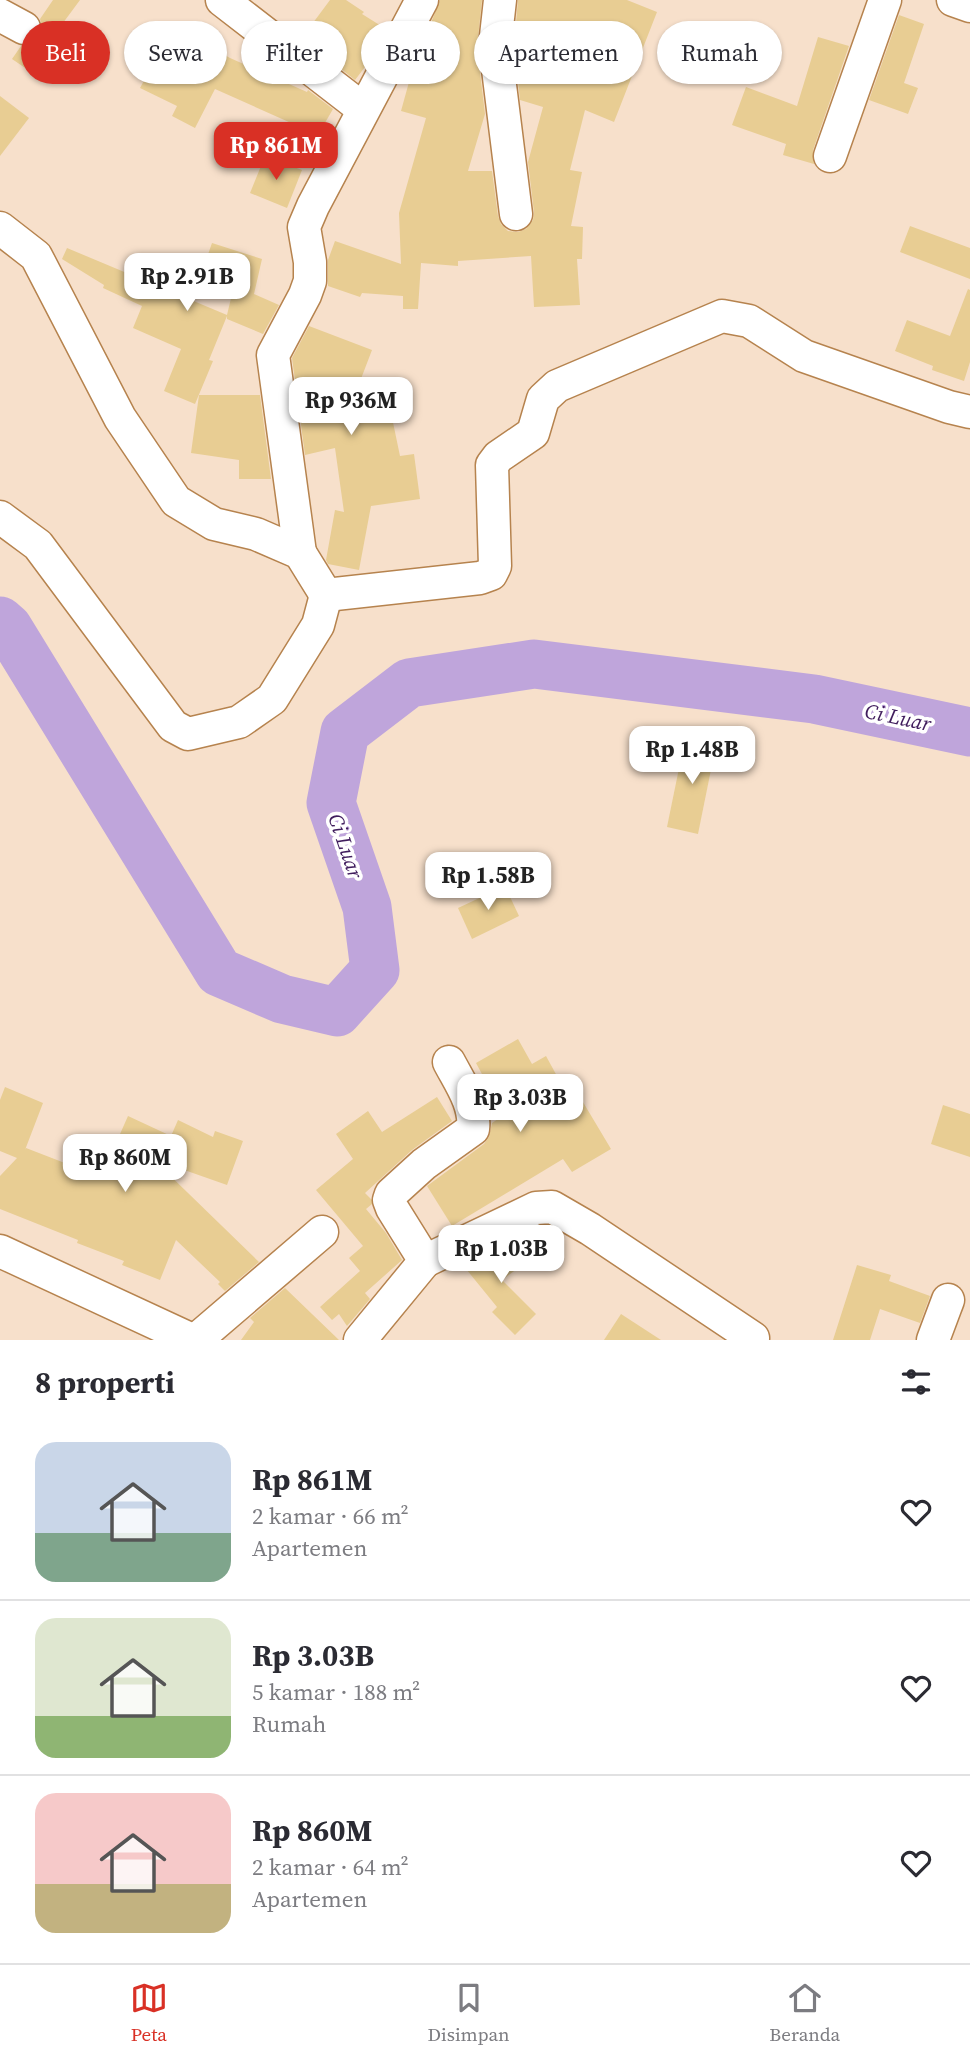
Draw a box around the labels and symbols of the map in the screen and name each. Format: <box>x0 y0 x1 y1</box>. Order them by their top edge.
pin: Rp 861M <box>211 122 341 182</box>
pin: Rp 2.91B <box>115 254 259 313</box>
pin: Rp 936M <box>286 378 416 437</box>
water label: Ci Luar <box>862 696 934 738</box>
pin: Rp 1.48B <box>620 726 764 786</box>
water label: Ci Luar <box>321 810 371 883</box>
pin: Rp 1.58B <box>416 852 560 912</box>
pin: Rp 3.03B <box>448 1074 592 1134</box>
pin: Rp 860M <box>60 1134 190 1194</box>
pin: Rp 1.03B <box>429 1226 573 1285</box>

